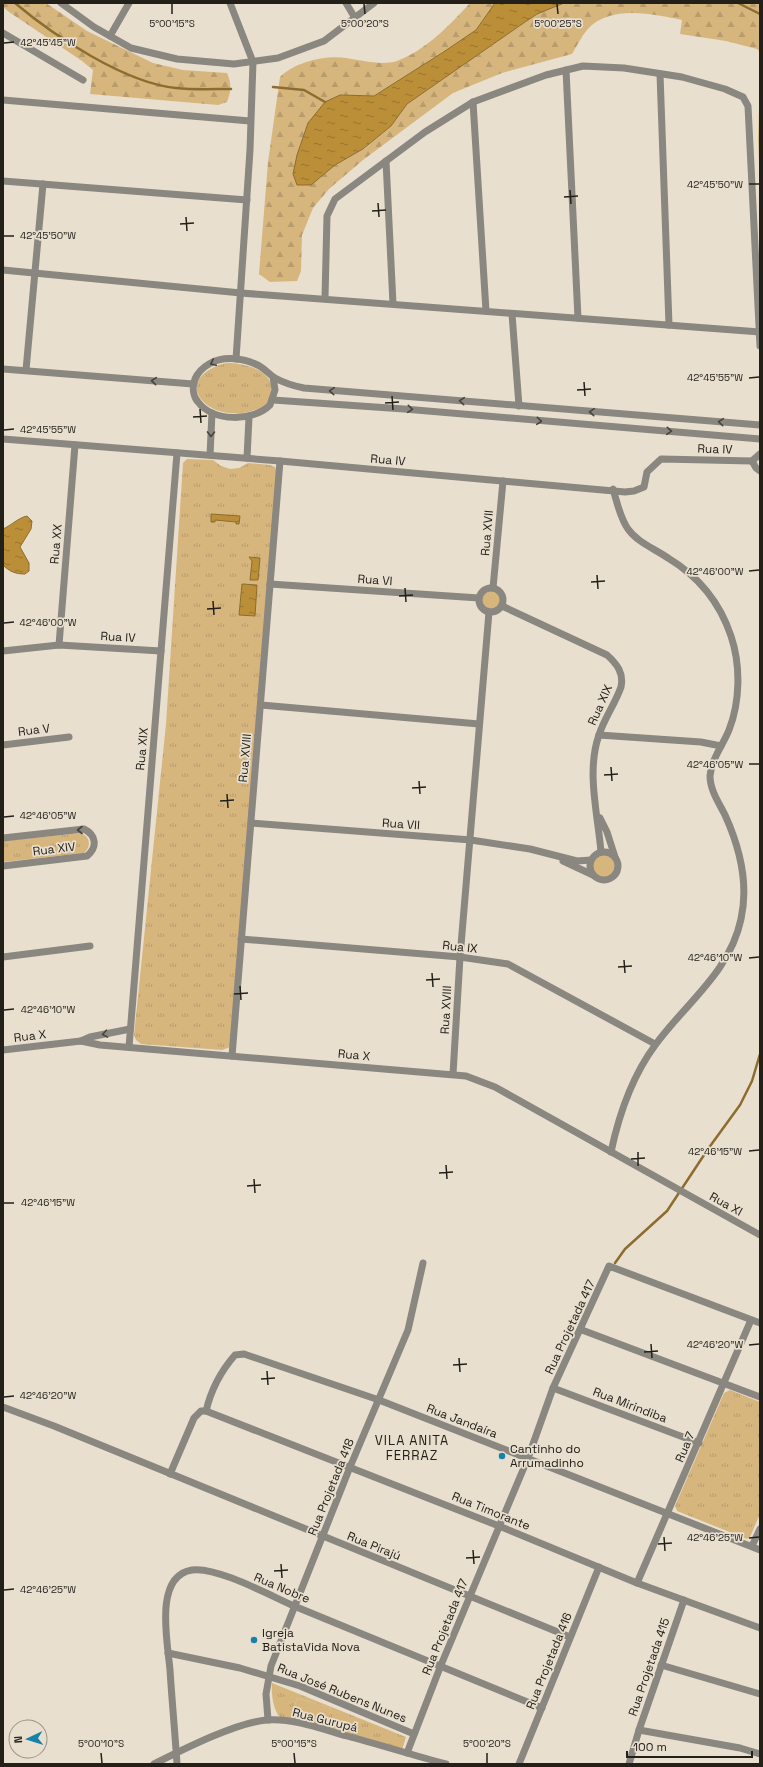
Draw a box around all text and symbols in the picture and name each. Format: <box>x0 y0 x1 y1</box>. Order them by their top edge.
text: 5°00'15"S <box>149 17 195 30</box>
text: 5°00'20"S <box>341 17 389 30</box>
text: 5°00'25"S <box>534 17 582 30</box>
text: 42°45'45"W <box>20 36 76 49</box>
text: 42°45'50"W <box>687 178 743 191</box>
text: 42°45'50"W <box>20 229 76 242</box>
one-way arrow <box>210 358 217 366</box>
text: 42°45'55"W <box>687 371 743 384</box>
one-way arrow <box>151 377 157 386</box>
one-way arrow <box>329 386 335 395</box>
one-way arrow <box>459 396 465 405</box>
one-way arrow <box>407 405 413 414</box>
one-way arrow <box>588 408 595 417</box>
one-way arrow <box>536 416 542 425</box>
one-way arrow <box>718 418 724 427</box>
text: 42°45'55"W <box>20 423 76 436</box>
one-way arrow <box>666 427 672 436</box>
one-way arrow <box>207 431 215 437</box>
street label: Rua IV <box>697 440 733 458</box>
street label: Rua IV <box>370 450 407 470</box>
street label: Rua XVII <box>477 509 497 557</box>
street label: Rua XX <box>46 523 66 565</box>
text: 42°46'00"W <box>687 565 744 578</box>
street label: Rua VI <box>357 571 393 589</box>
text: 42°46'00"W <box>20 616 77 629</box>
street label: Rua IV <box>100 628 137 646</box>
street label: Rua XIX <box>584 682 616 728</box>
street label: Rua V <box>17 720 52 740</box>
street label: Rua XIX <box>132 726 152 771</box>
street label: Rua XVIII <box>235 733 255 783</box>
text: 42°46'05"W <box>687 758 743 771</box>
text: 42°46'05"W <box>20 809 76 822</box>
street label: Rua VII <box>381 815 421 833</box>
one-way arrow <box>77 826 83 834</box>
street label: Rua XIV <box>32 838 77 860</box>
street label: Rua IX <box>442 937 479 957</box>
text: 42°46'10"W <box>688 951 743 964</box>
street label: Rua XVIII <box>437 985 455 1035</box>
text: 42°46'10"W <box>21 1003 76 1016</box>
street label: Rua X <box>13 1026 47 1046</box>
one-way arrow <box>102 1029 108 1038</box>
street label: Rua X <box>337 1046 371 1064</box>
text: 42°46'15"W <box>688 1145 742 1158</box>
street label: Rua XI <box>707 1188 745 1220</box>
text: 42°46'15"W <box>21 1196 75 1209</box>
street label: Rua Projetada 417 <box>541 1277 599 1377</box>
text: 42°46'20"W <box>687 1338 743 1351</box>
street label: Rua Mirindiba <box>591 1383 670 1427</box>
text: 42°46'20"W <box>20 1389 76 1402</box>
street label: Rua Jandaíra <box>424 1400 500 1442</box>
street label: Rua 7 <box>671 1429 699 1465</box>
district label: VILA ANITA FERRAZ <box>375 1432 449 1464</box>
street label: Rua Projetada 418 <box>304 1436 358 1538</box>
place label: Cantinho do Arrumadinho <box>510 1441 584 1471</box>
marker: Cantinho do Arrumadinho <box>497 1451 507 1461</box>
street label: Rua Timorante <box>450 1488 532 1534</box>
street label: Rua Pirajú <box>345 1528 403 1564</box>
text: 42°46'25"W <box>687 1531 743 1544</box>
street label: Rua Nobre <box>252 1569 312 1607</box>
street label: Rua Projetada 417 <box>418 1576 472 1678</box>
text: 42°46'25"W <box>20 1583 76 1596</box>
street label: Rua Projetada 416 <box>522 1610 576 1712</box>
street label: Rua Projetada 415 <box>625 1616 673 1718</box>
place label: Igreja BatistaVida Nova <box>262 1625 360 1655</box>
marker: Igreja BatistaVida Nova <box>249 1635 259 1645</box>
street label: Rua José Rubens Nunes <box>275 1660 409 1726</box>
street label: Rua Gurupá <box>291 1704 359 1736</box>
north arrow <box>8 1719 48 1759</box>
scale bar <box>627 1733 752 1759</box>
text: N <box>11 1736 25 1744</box>
text: 5°00'10"S <box>78 1737 124 1750</box>
text: 5°00'15"S <box>271 1737 317 1750</box>
text: 5°00'20"S <box>463 1737 511 1750</box>
text: 100 m <box>633 1739 667 1755</box>

